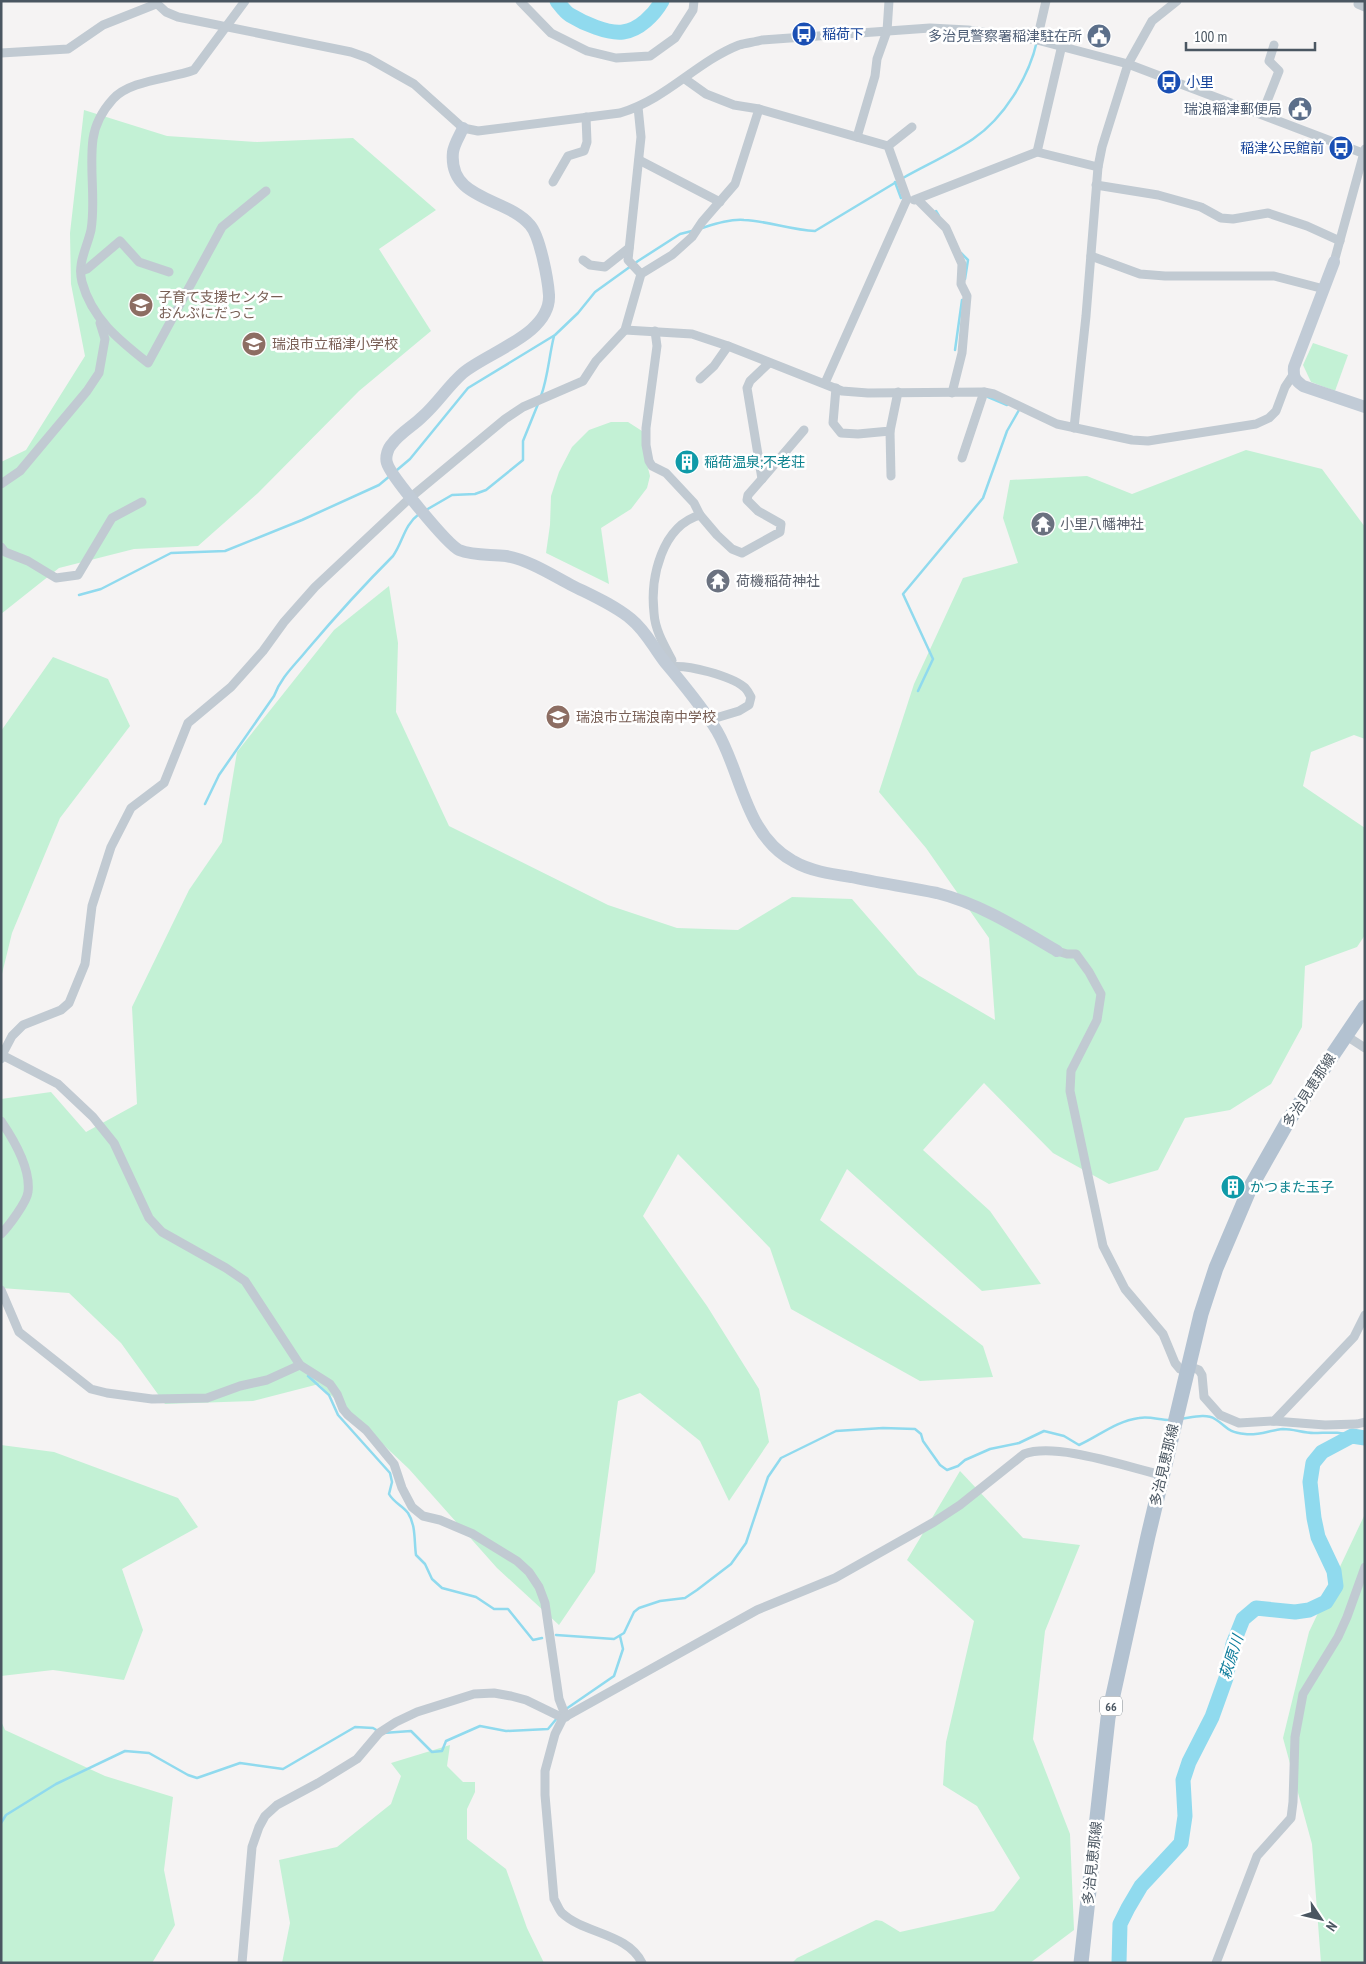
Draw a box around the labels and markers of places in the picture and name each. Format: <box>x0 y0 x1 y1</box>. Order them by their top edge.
bus stop icon: 稲荷下 <box>791 21 817 47</box>
public building icon: 多治見警察署稲津駐在所 <box>1086 23 1112 49</box>
place label: 稲荷下 <box>822 25 864 43</box>
place label: 多治見警察署稲津駐在所 <box>928 27 1082 45</box>
bus stop icon: 小里 <box>1156 69 1182 95</box>
place label: 小里 <box>1186 73 1214 91</box>
public building icon: 瑞浪稲津郵便局 <box>1287 96 1313 122</box>
place label: 瑞浪稲津郵便局 <box>1184 100 1282 118</box>
bus stop icon: 稲津公民館前 <box>1328 135 1354 161</box>
place label: 稲津公民館前 <box>1240 139 1324 157</box>
place label: 子育て支援センター おんぶにだっこ <box>158 288 284 322</box>
school or university icon: 子育て支援センター おんぶにだっこ <box>128 292 154 318</box>
school or university icon: 瑞浪市立稲津小学校 <box>241 331 267 357</box>
place label: 瑞浪市立稲津小学校 <box>272 335 398 353</box>
building icon: 稲荷温泉;不老荘 <box>674 449 700 475</box>
place label: 稲荷温泉;不老荘 <box>704 453 805 471</box>
temple icon: 小里八幡神社 <box>1030 511 1056 537</box>
place label: 小里八幡神社 <box>1060 515 1144 533</box>
temple icon: 荷機稲荷神社 <box>705 568 731 594</box>
place label: 荷機稲荷神社 <box>736 572 820 590</box>
school or university icon: 瑞浪市立瑞浪南中学校 <box>545 704 571 730</box>
place label: 瑞浪市立瑞浪南中学校 <box>576 708 716 726</box>
building icon: かつまた玉子 <box>1220 1174 1246 1200</box>
place label: かつまた玉子 <box>1250 1178 1334 1196</box>

